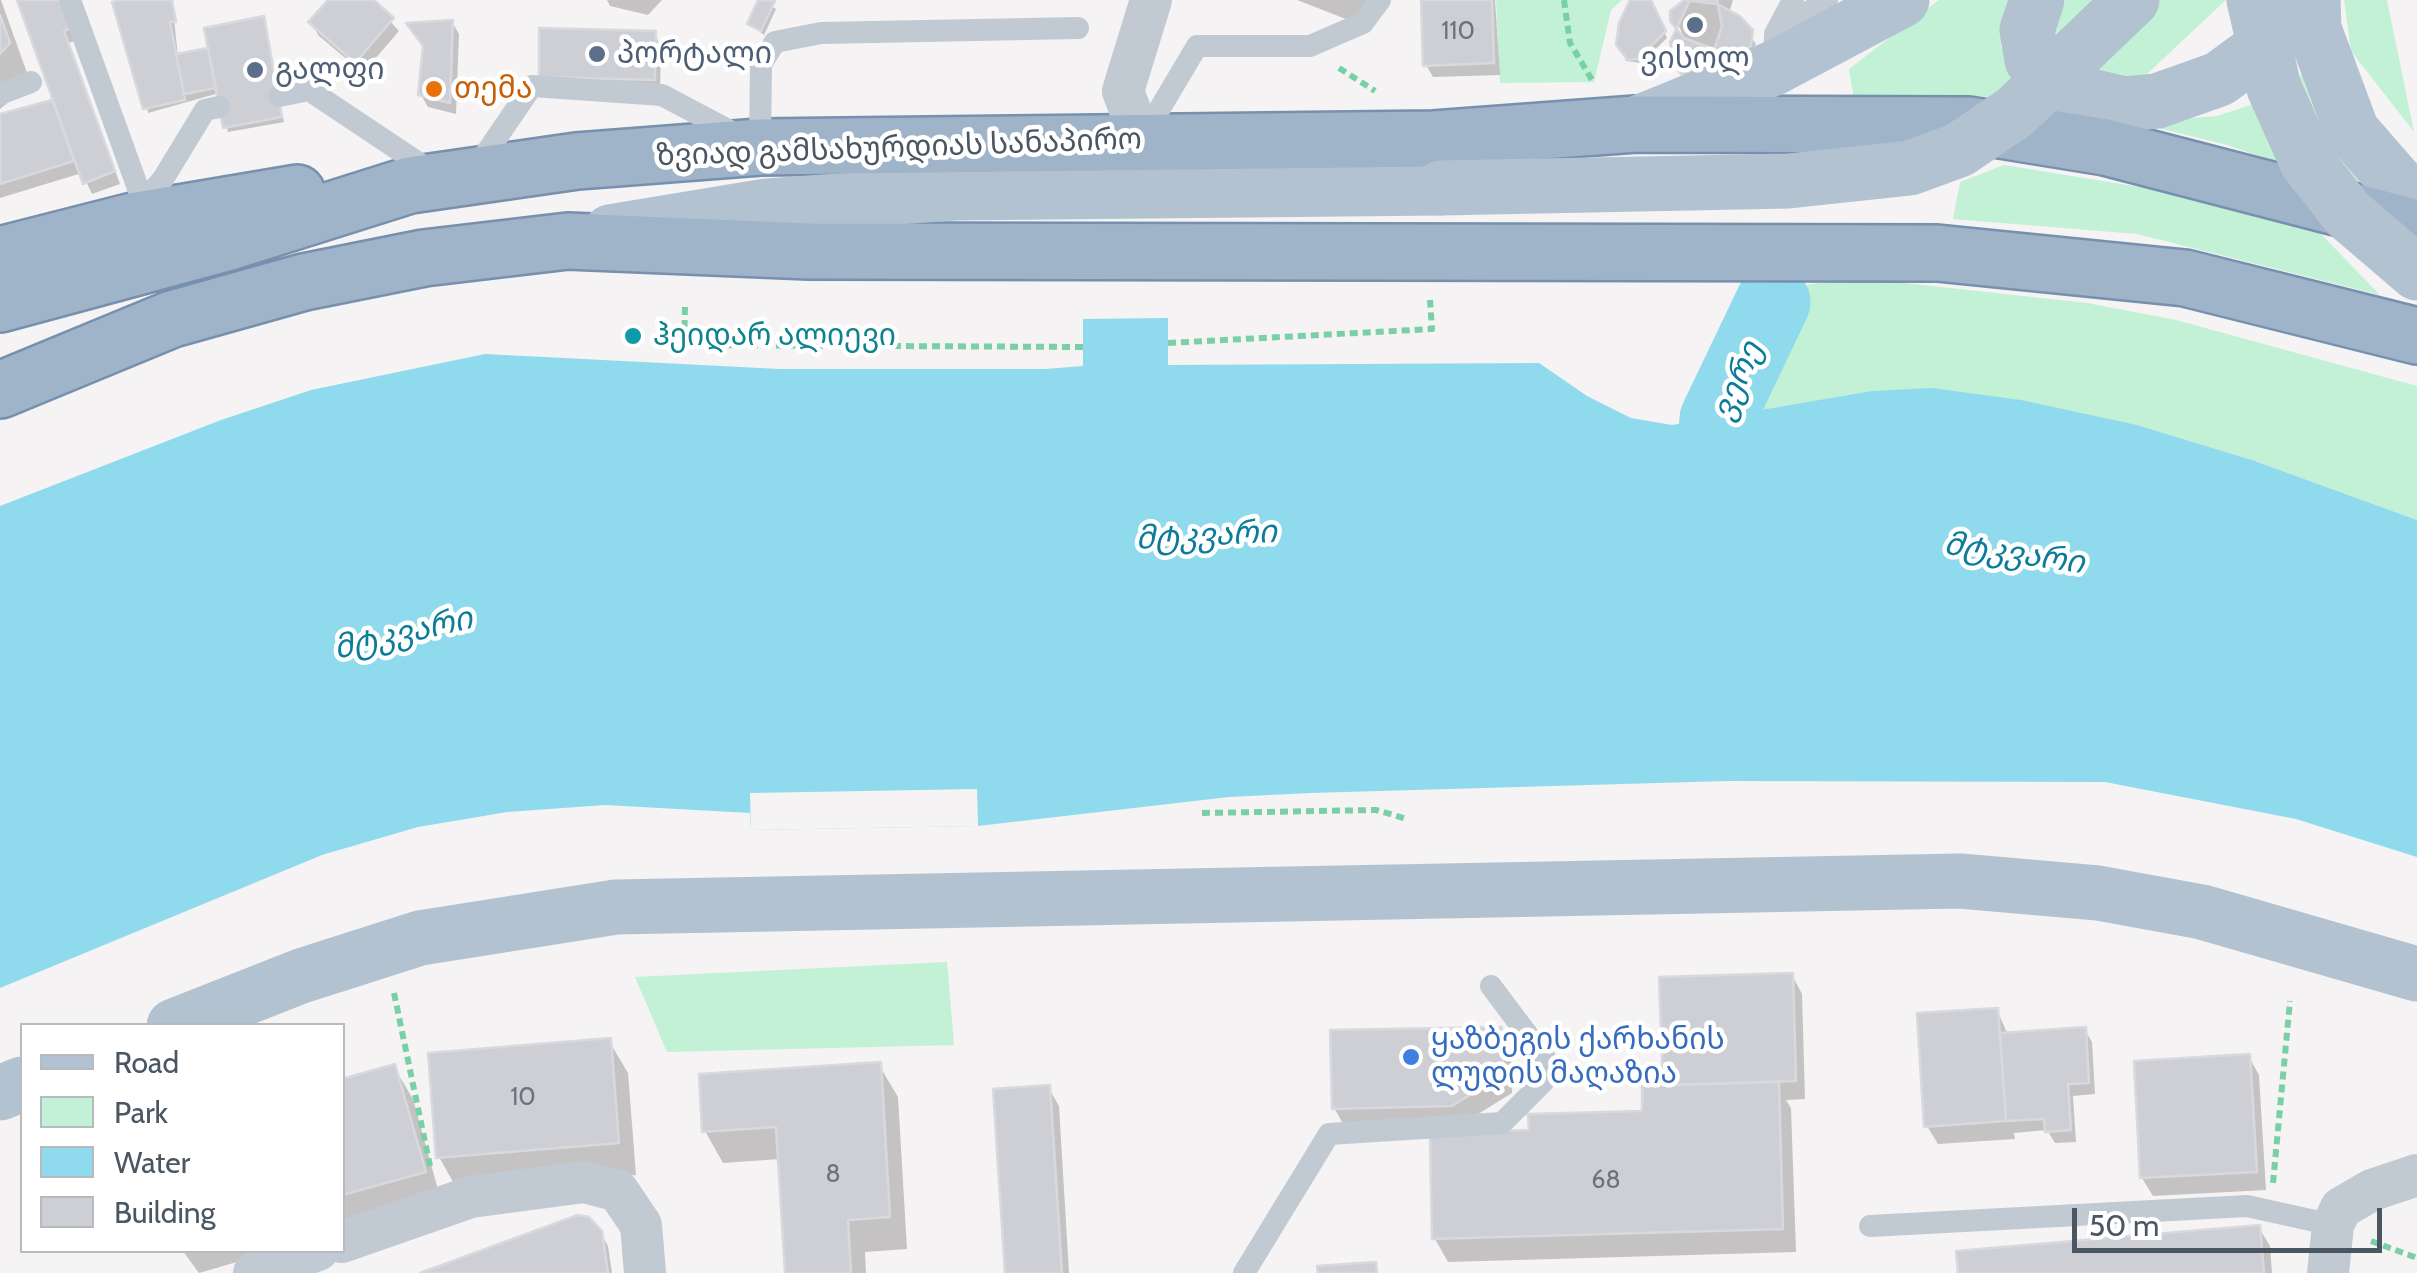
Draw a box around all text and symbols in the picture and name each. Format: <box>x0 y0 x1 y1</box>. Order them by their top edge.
marker: ვისოლ <box>1684 14 1706 36</box>
house number: 110 <box>1441 17 1475 47</box>
place label: პორტალი <box>617 36 772 72</box>
place label: ვისოლ <box>1640 41 1750 77</box>
marker: პორტალი <box>586 43 608 65</box>
place label: გალფი <box>275 52 384 88</box>
marker: გალფი <box>244 59 266 81</box>
place label: თემა <box>454 71 532 107</box>
marker: თემა <box>423 78 445 100</box>
street label: ზვიად გამსახურდიას სანაპირო <box>656 122 1142 174</box>
place label: ჰეიდარ ალიევი <box>653 318 896 354</box>
marker: ჰეიდარ ალიევი <box>622 325 644 347</box>
water label: ვერე <box>1704 336 1772 426</box>
water label: მტკვარი <box>1134 513 1278 559</box>
water label: მტკვარი <box>1941 525 2087 583</box>
water label: მტკვარი <box>330 599 476 669</box>
place label: ყაზბეგის ქარხანის ლუდის მაღაზია <box>1431 1022 1725 1092</box>
legend <box>20 1023 345 1253</box>
text: Road <box>114 1044 179 1081</box>
marker: ყაზბეგის ქარხანის ლუდის მაღაზია <box>1400 1046 1422 1068</box>
house number: 10 <box>510 1083 536 1113</box>
text: Park <box>114 1094 168 1131</box>
text: Water <box>114 1144 190 1181</box>
house number: 8 <box>825 1160 841 1190</box>
house number: 68 <box>1591 1166 1621 1196</box>
scale bar <box>2077 1188 2387 1250</box>
text: Building <box>114 1194 216 1231</box>
text: 50 m <box>2089 1207 2159 1244</box>

